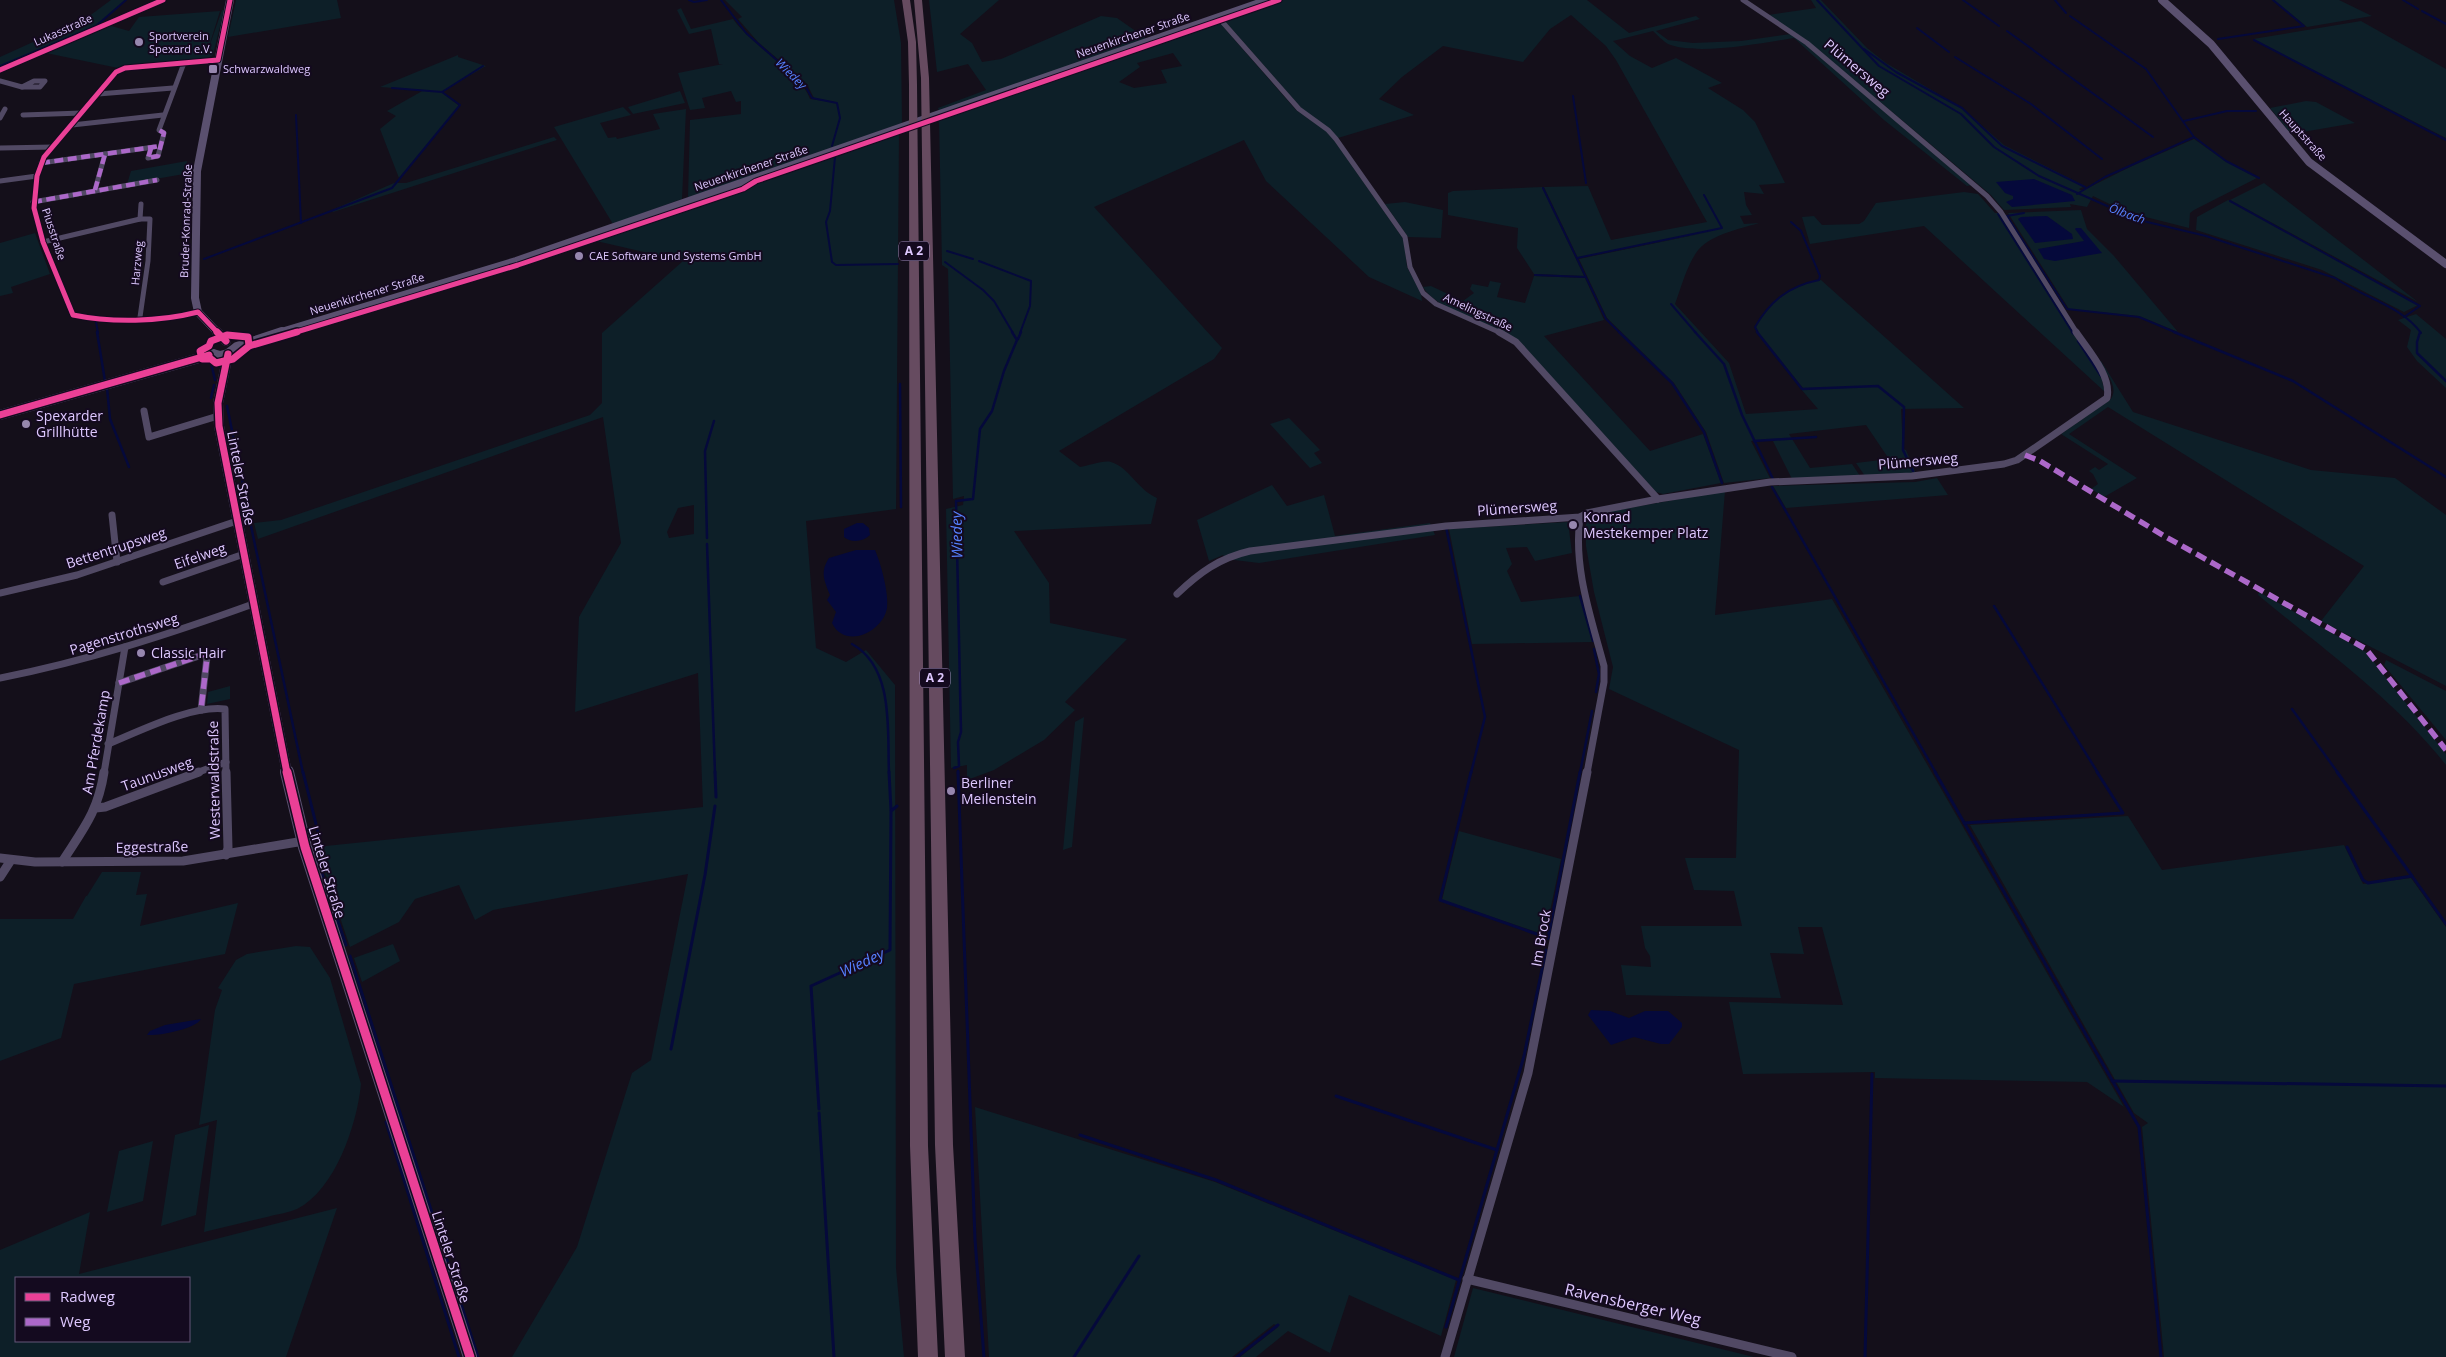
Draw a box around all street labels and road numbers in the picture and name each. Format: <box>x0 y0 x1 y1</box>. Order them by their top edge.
street label: Neuenkirchener Straße <box>1074 8 1192 61</box>
street label: Lukasstraße <box>31 10 94 49</box>
street label: Plümersweg <box>1821 35 1894 101</box>
street label: Hauptstraße <box>2276 106 2330 164</box>
street label: Neuenkirchener Straße <box>692 141 810 194</box>
street label: Bruder-Konrad-Straße <box>176 164 195 278</box>
street label: Piusstraße <box>39 206 70 262</box>
street label: Harzweg <box>127 240 146 286</box>
road number: A 2 <box>899 242 929 260</box>
street label: Neuenkirchener Straße <box>308 269 426 318</box>
street label: Amelingstraße <box>1441 289 1515 334</box>
street label: Linteler Straße <box>223 429 260 527</box>
street label: Plümersweg <box>1877 448 1959 473</box>
street label: Plümersweg <box>1476 495 1558 520</box>
street label: Bettentrupsweg <box>63 522 169 573</box>
street label: Eifelweg <box>171 538 229 573</box>
street label: Pagenstrothsweg <box>67 608 181 659</box>
road number: A 2 <box>920 668 950 688</box>
street label: Am Pferdekamp <box>77 688 114 795</box>
street label: Westerwaldstraße <box>203 720 224 839</box>
street label: Taunusweg <box>119 752 195 795</box>
street label: Linteler Straße <box>304 823 351 921</box>
street label: Eggestraße <box>116 836 189 857</box>
street label: Im Brock <box>1526 907 1555 968</box>
street label: Linteler Straße <box>428 1208 475 1305</box>
street label: Ravensberger Weg <box>1563 1278 1704 1330</box>

